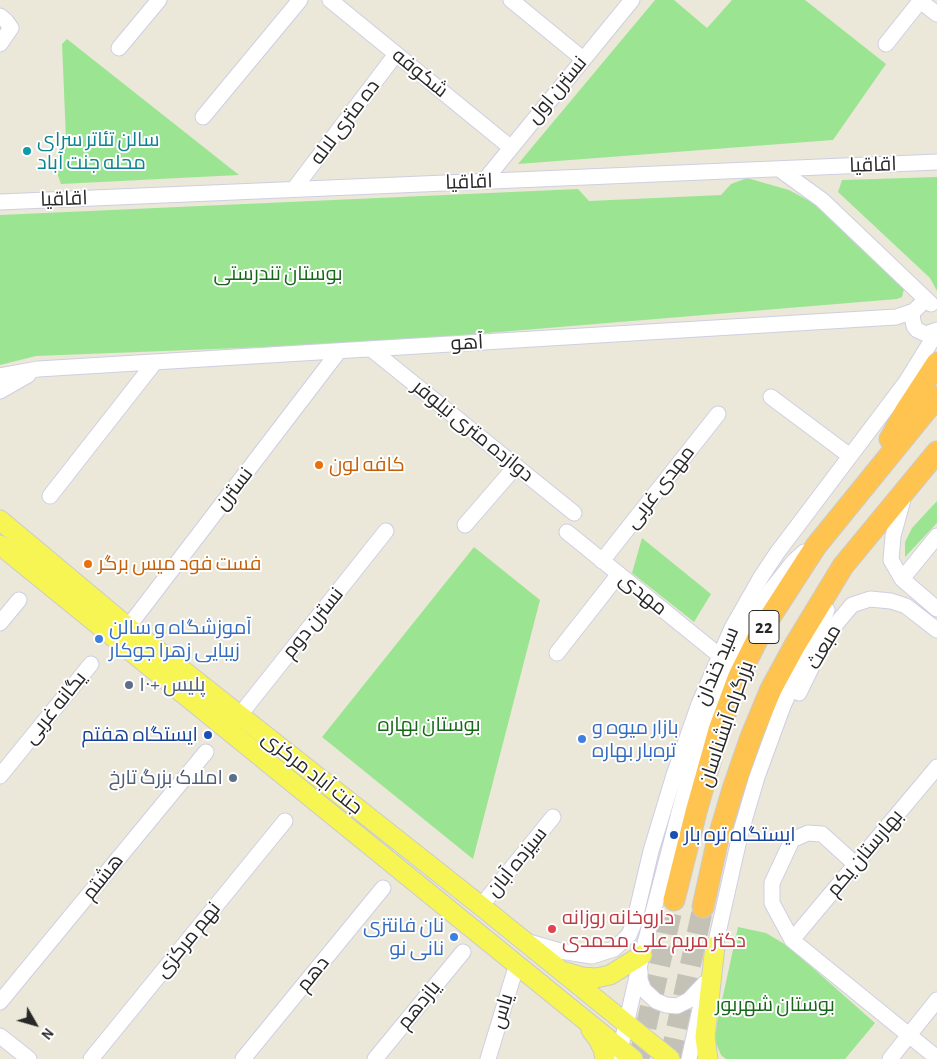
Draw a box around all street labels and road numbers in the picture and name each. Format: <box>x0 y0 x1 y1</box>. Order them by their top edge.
street label: شکوفه <box>387 43 453 103</box>
street label: نسترن اول <box>522 51 592 129</box>
street label: ده متری لاله <box>305 75 385 169</box>
street label: اقاقیا <box>849 152 897 178</box>
street label: اقاقیا <box>445 169 493 195</box>
street label: اقاقیا <box>40 186 88 212</box>
street label: آهو <box>450 330 484 356</box>
street label: دوازده متری نیلوفر <box>408 375 538 487</box>
street label: مهدی غربی <box>620 441 700 533</box>
street label: نسترن <box>210 463 258 515</box>
street label: مهدی <box>614 567 672 621</box>
street label: نسترن دوم <box>277 583 349 663</box>
road number: 22 <box>749 610 779 644</box>
street label: مبعث <box>802 620 846 674</box>
street label: سید خندان <box>690 623 744 709</box>
street label: بزرگراه آبشناسان <box>693 658 759 790</box>
street label: یگانه غربی <box>18 667 92 749</box>
street label: جنت آباد مرکزی <box>257 726 367 820</box>
street label: بهارستان یکم <box>822 805 908 901</box>
street label: سیزده آبان <box>482 822 552 902</box>
street label: هشتم <box>77 849 129 905</box>
street label: نهم مرکزی <box>150 897 226 983</box>
street label: دهم <box>291 951 335 997</box>
street label: یازدهم <box>392 976 446 1034</box>
street label: یاس <box>485 991 519 1031</box>

